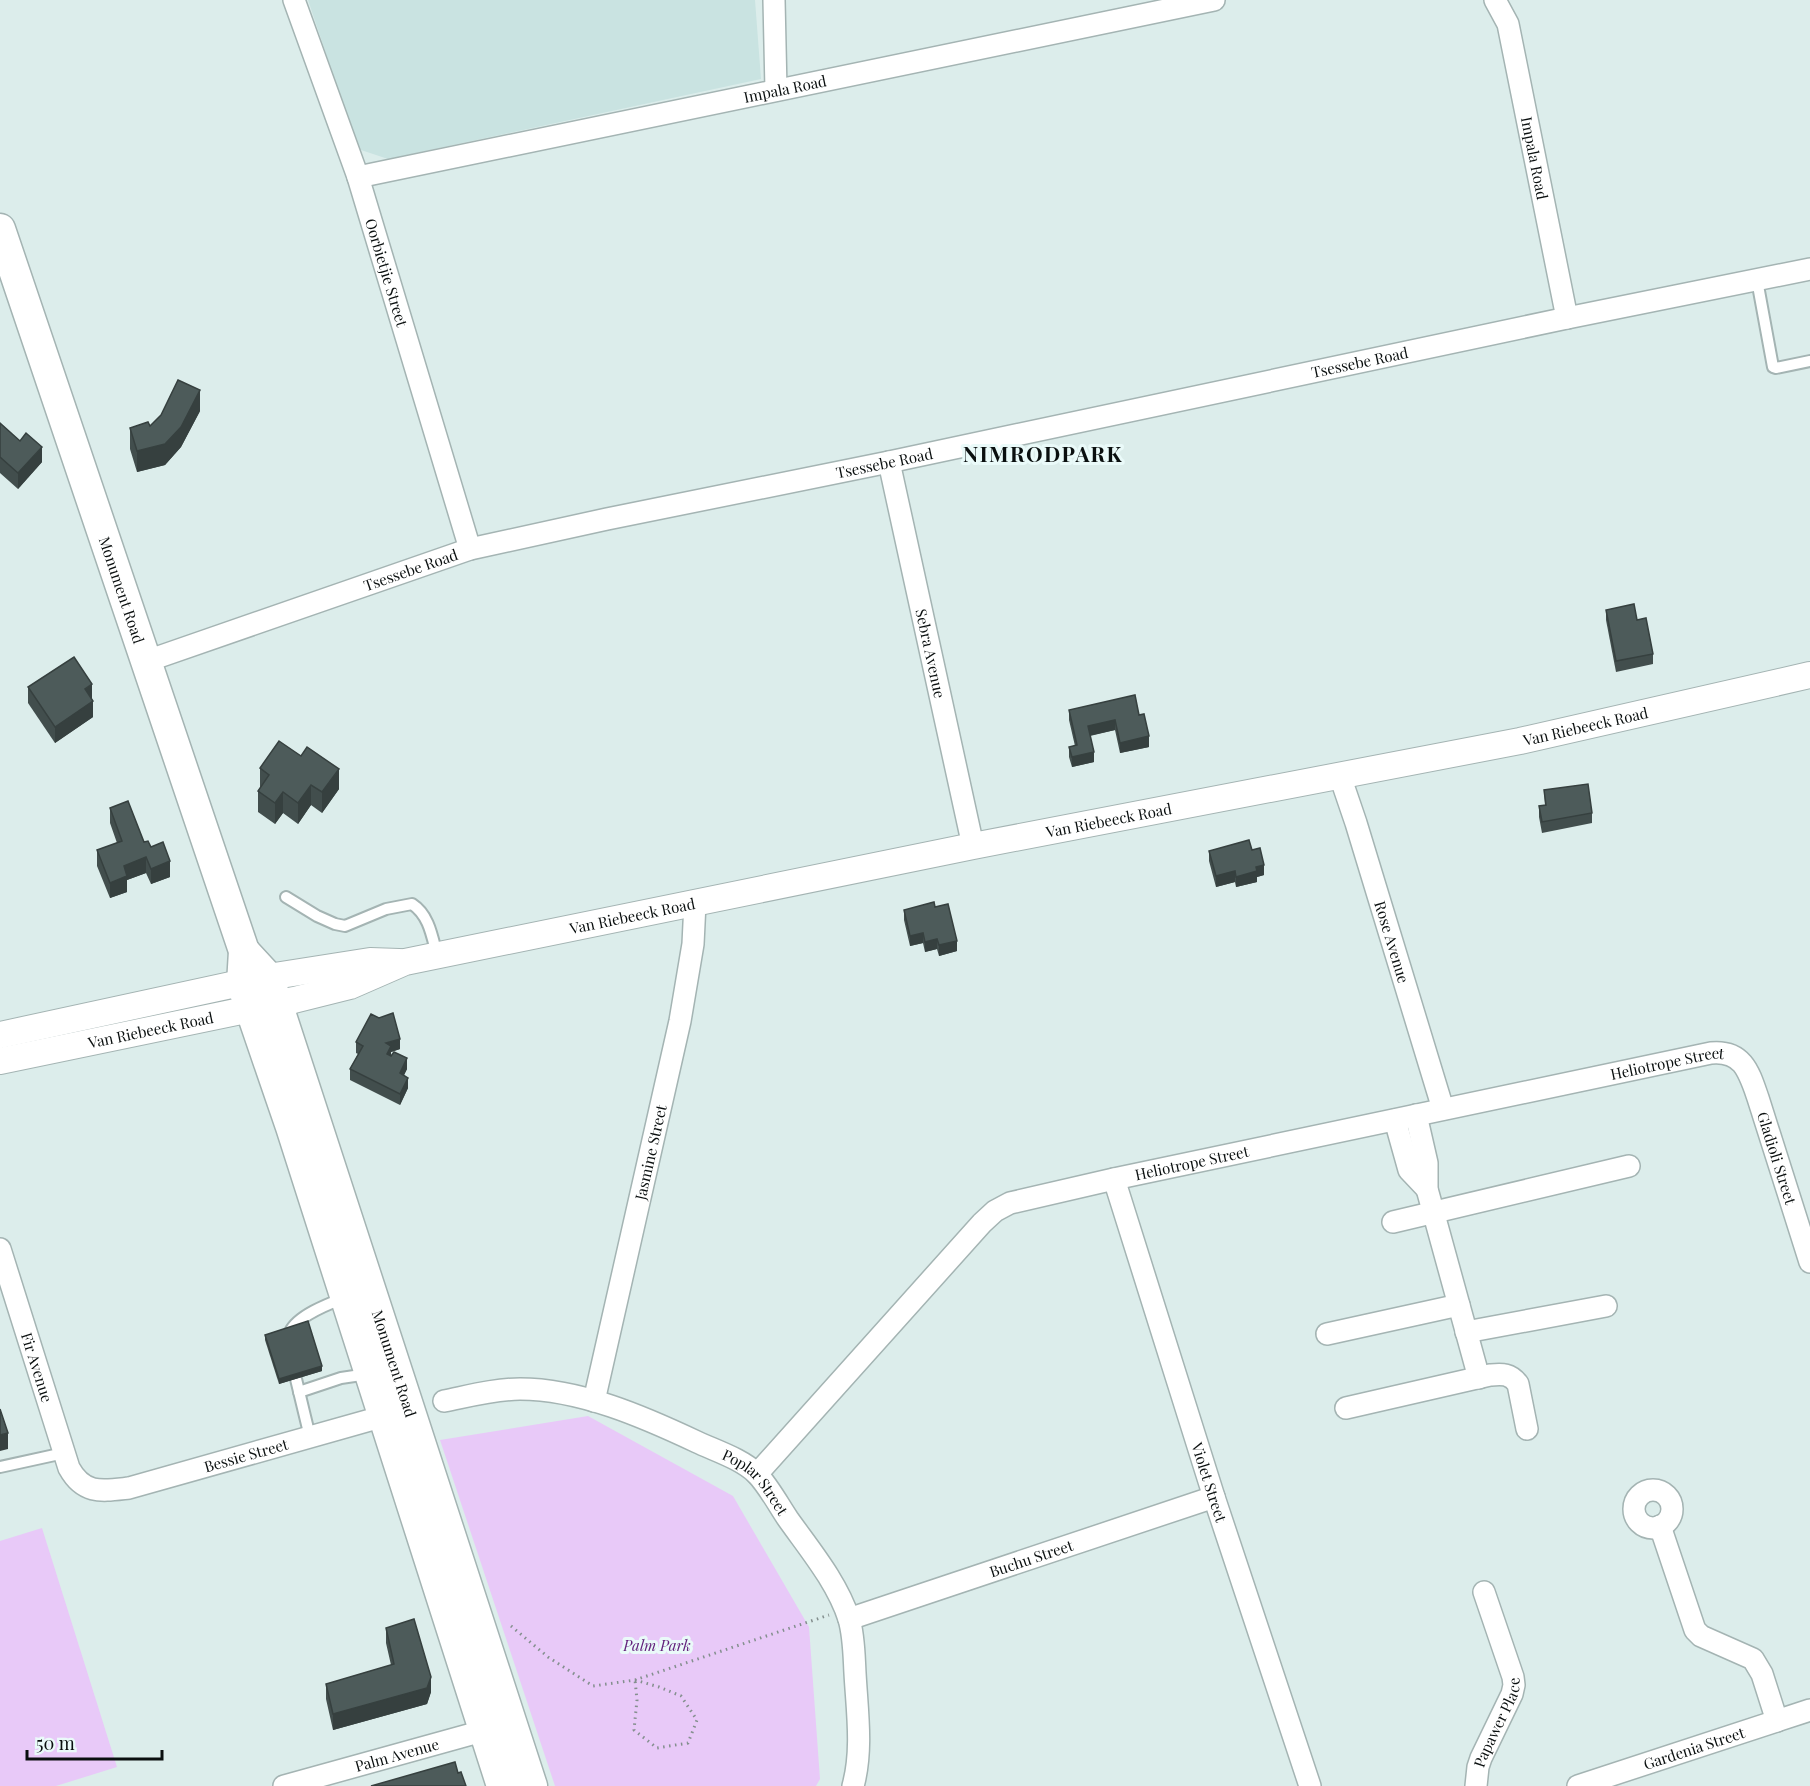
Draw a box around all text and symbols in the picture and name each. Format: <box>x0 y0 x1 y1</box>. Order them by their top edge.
street label: Impala Road <box>742 70 828 107</box>
street label: Impala Road <box>1517 115 1553 202</box>
street label: Oorbietjie Street <box>361 216 413 330</box>
street label: Tsessebe Road <box>1309 342 1410 382</box>
district label: NIMRODPARK <box>963 439 1123 467</box>
street label: Tsessebe Road <box>834 443 935 483</box>
street label: Monument Road <box>95 534 149 646</box>
street label: Tsessebe Road <box>361 544 461 595</box>
street label: Sebra Avenue <box>911 607 950 700</box>
street label: Van Riebeeck Road <box>1520 702 1650 750</box>
street label: Van Riebeeck Road <box>1043 798 1174 842</box>
street label: Van Riebeeck Road <box>567 893 697 938</box>
street label: Rose Avenue <box>1370 898 1414 986</box>
street label: Van Riebeeck Road <box>85 1007 215 1053</box>
street label: Heliotrope Street <box>1609 1043 1726 1084</box>
street label: Jasmine Street <box>630 1102 671 1203</box>
street label: Gladioli Street <box>1753 1109 1801 1208</box>
street label: Heliotrope Street <box>1133 1141 1251 1184</box>
street label: Monument Road <box>368 1307 421 1420</box>
street label: Fir Avenue <box>17 1330 58 1405</box>
street label: Bessie Street <box>202 1434 291 1476</box>
street label: Violet Street <box>1187 1439 1232 1525</box>
street label: Poplar Street <box>719 1444 793 1520</box>
street label: Buchu Street <box>987 1535 1076 1581</box>
park label: Palm Park <box>622 1635 691 1655</box>
street label: Papawer Place <box>1469 1676 1524 1770</box>
street label: Gardenia Street <box>1641 1722 1748 1774</box>
scale bar <box>27 1723 162 1761</box>
text: 50 m <box>36 1731 75 1755</box>
street label: Palm Avenue <box>352 1734 441 1776</box>

